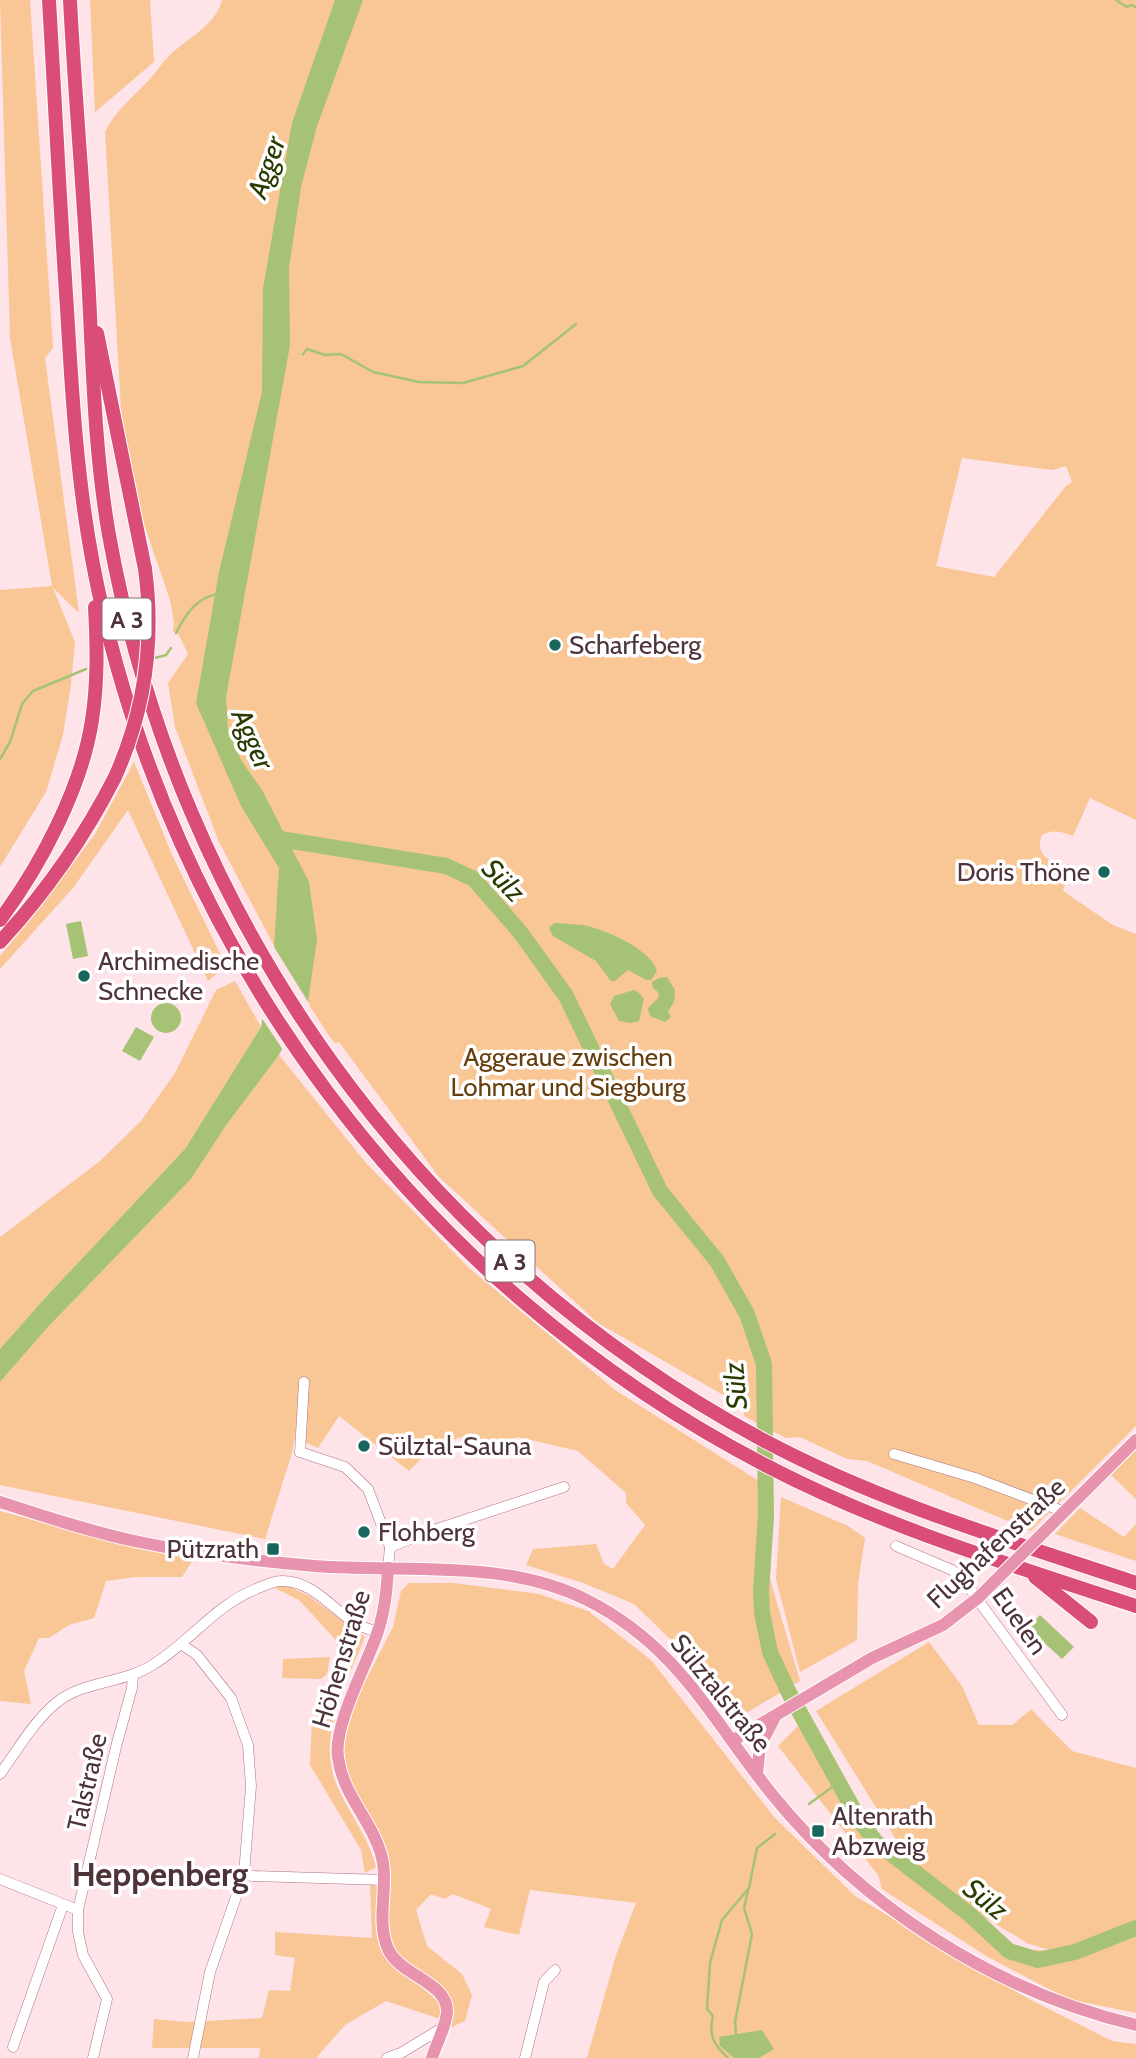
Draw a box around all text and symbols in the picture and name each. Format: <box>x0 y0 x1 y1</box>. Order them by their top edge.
water label: Agger <box>239 130 293 204</box>
road number: A 3 <box>102 598 152 640</box>
place label: Scharfeberg <box>569 629 702 661</box>
marker: Scharfeberg <box>547 637 563 653</box>
water label: Agger <box>224 702 282 776</box>
water label: Sülz <box>475 851 533 910</box>
place label: Doris Thöne <box>957 856 1090 888</box>
marker: Doris Thöne <box>1096 864 1112 880</box>
place label: Archimedische Schnecke <box>98 945 259 1007</box>
marker: Archimedische Schnecke <box>76 968 92 984</box>
park label: Aggeraue zwischen Lohmar und Siegburg <box>451 1041 686 1103</box>
road number: A 3 <box>486 1240 534 1282</box>
water label: Sülz <box>716 1360 754 1411</box>
place label: Sülztal-Sauna <box>378 1430 532 1462</box>
marker: Sülztal-Sauna <box>356 1438 372 1454</box>
street label: Flughafenstraße <box>920 1471 1072 1615</box>
place label: Flohberg <box>378 1516 476 1548</box>
marker: Flohberg <box>356 1524 372 1540</box>
place label: Pützrath <box>167 1533 259 1565</box>
marker: Pützrath <box>265 1541 281 1557</box>
street label: Euelen <box>985 1581 1055 1661</box>
street label: Höhenstraße <box>305 1586 377 1732</box>
street label: Sülztalstraße <box>664 1628 778 1758</box>
street label: Talstraße <box>60 1730 114 1834</box>
place label: Altenrath Abzweig <box>832 1800 933 1862</box>
marker: Altenrath Abzweig <box>810 1823 826 1839</box>
district label: Heppenberg <box>72 1854 249 1894</box>
water label: Sülz <box>957 1871 1016 1928</box>

